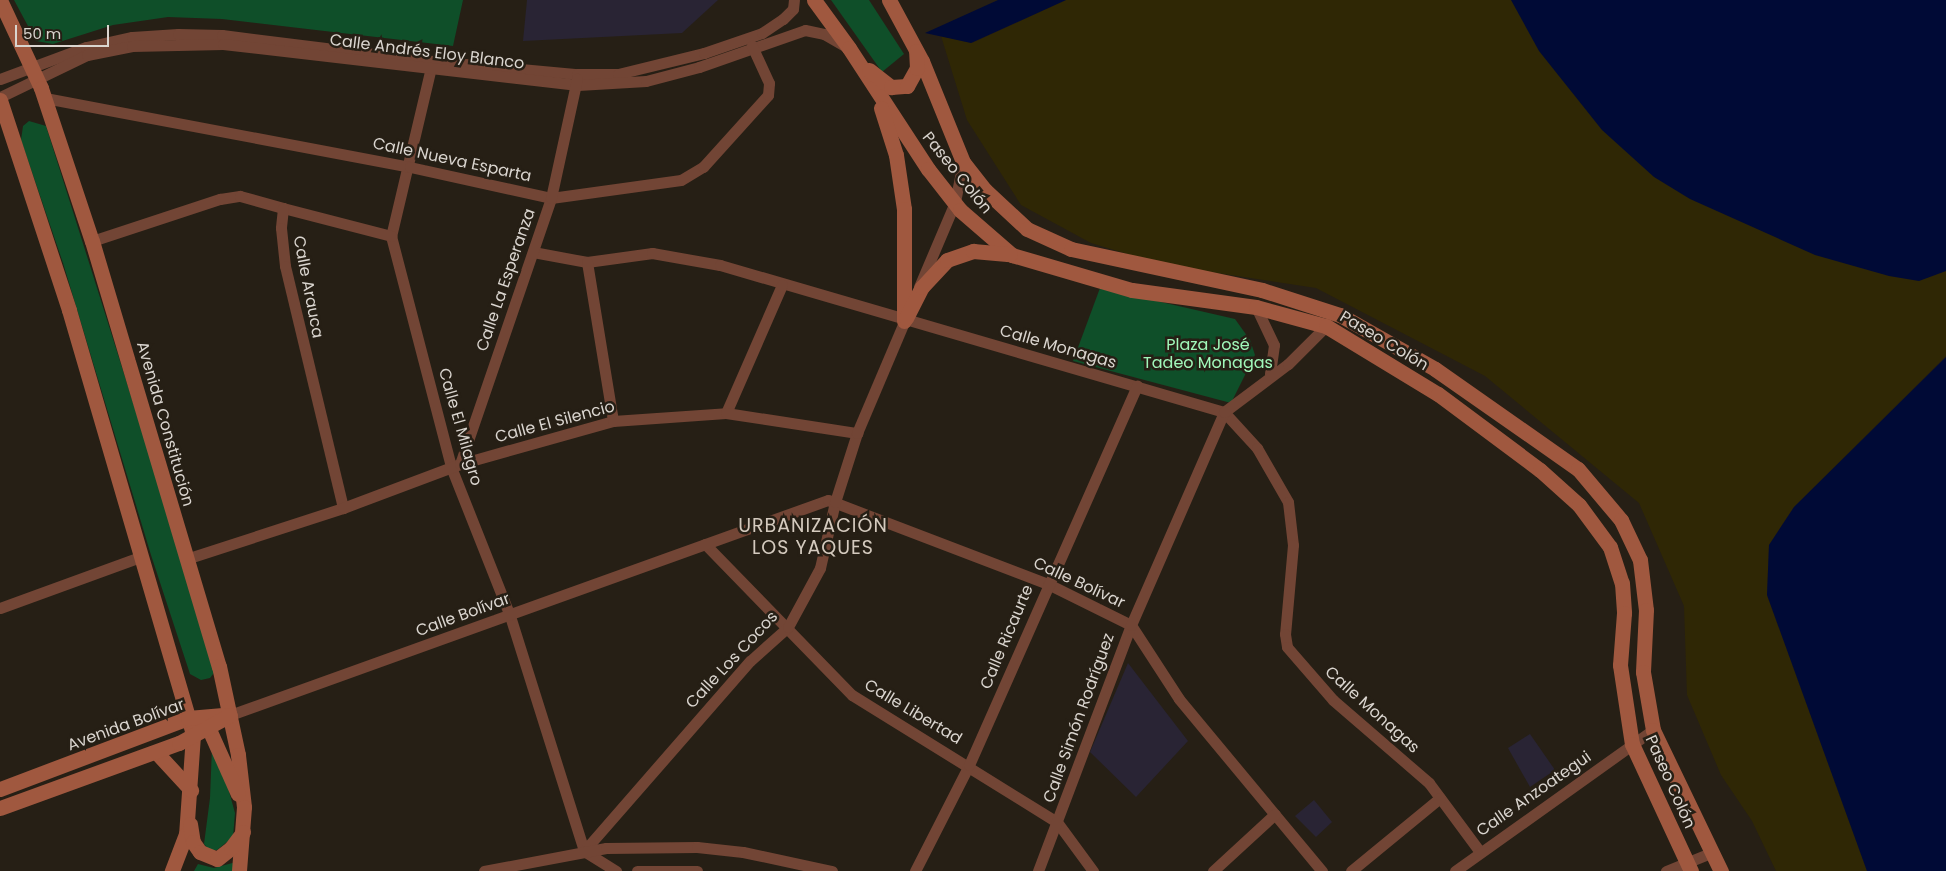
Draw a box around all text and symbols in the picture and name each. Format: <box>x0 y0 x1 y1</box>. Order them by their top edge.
scale bar <box>18 15 111 47</box>
text: 50 m <box>23 23 61 44</box>
street label: Calle Andrés Eloy Blanco <box>329 31 525 73</box>
street label: Paseo Colón <box>918 128 996 218</box>
street label: Calle Nueva Esparta <box>371 134 533 186</box>
street label: Calle La Esperanza <box>473 206 539 354</box>
street label: Calle Arauca <box>289 234 327 340</box>
street label: Paseo Colón <box>1336 307 1432 375</box>
street label: Calle Monagas <box>998 321 1118 373</box>
park label: Plaza José Tadeo Monagas <box>1143 335 1273 373</box>
street label: Avenida Constitución <box>132 339 198 509</box>
street label: Calle El Milagro <box>434 366 486 488</box>
street label: Calle El Silencio <box>493 397 617 447</box>
district label: URBANIZACIÓN LOS YAQUES <box>737 515 889 559</box>
street label: Calle Bolívar <box>1030 553 1128 613</box>
street label: Calle Ricaurte <box>976 582 1038 692</box>
street label: Calle Bolívar <box>413 589 513 641</box>
street label: Calle Los Cocos <box>682 607 782 713</box>
street label: Calle Simón Rodríguez <box>1039 631 1119 805</box>
street label: Calle Monagas <box>1321 663 1423 757</box>
street label: Calle Libertad <box>861 675 965 749</box>
street label: Avenida Bolívar <box>65 695 187 755</box>
street label: Paseo Colón <box>1641 732 1699 832</box>
street label: Calle Anzoategui <box>1473 747 1595 841</box>

